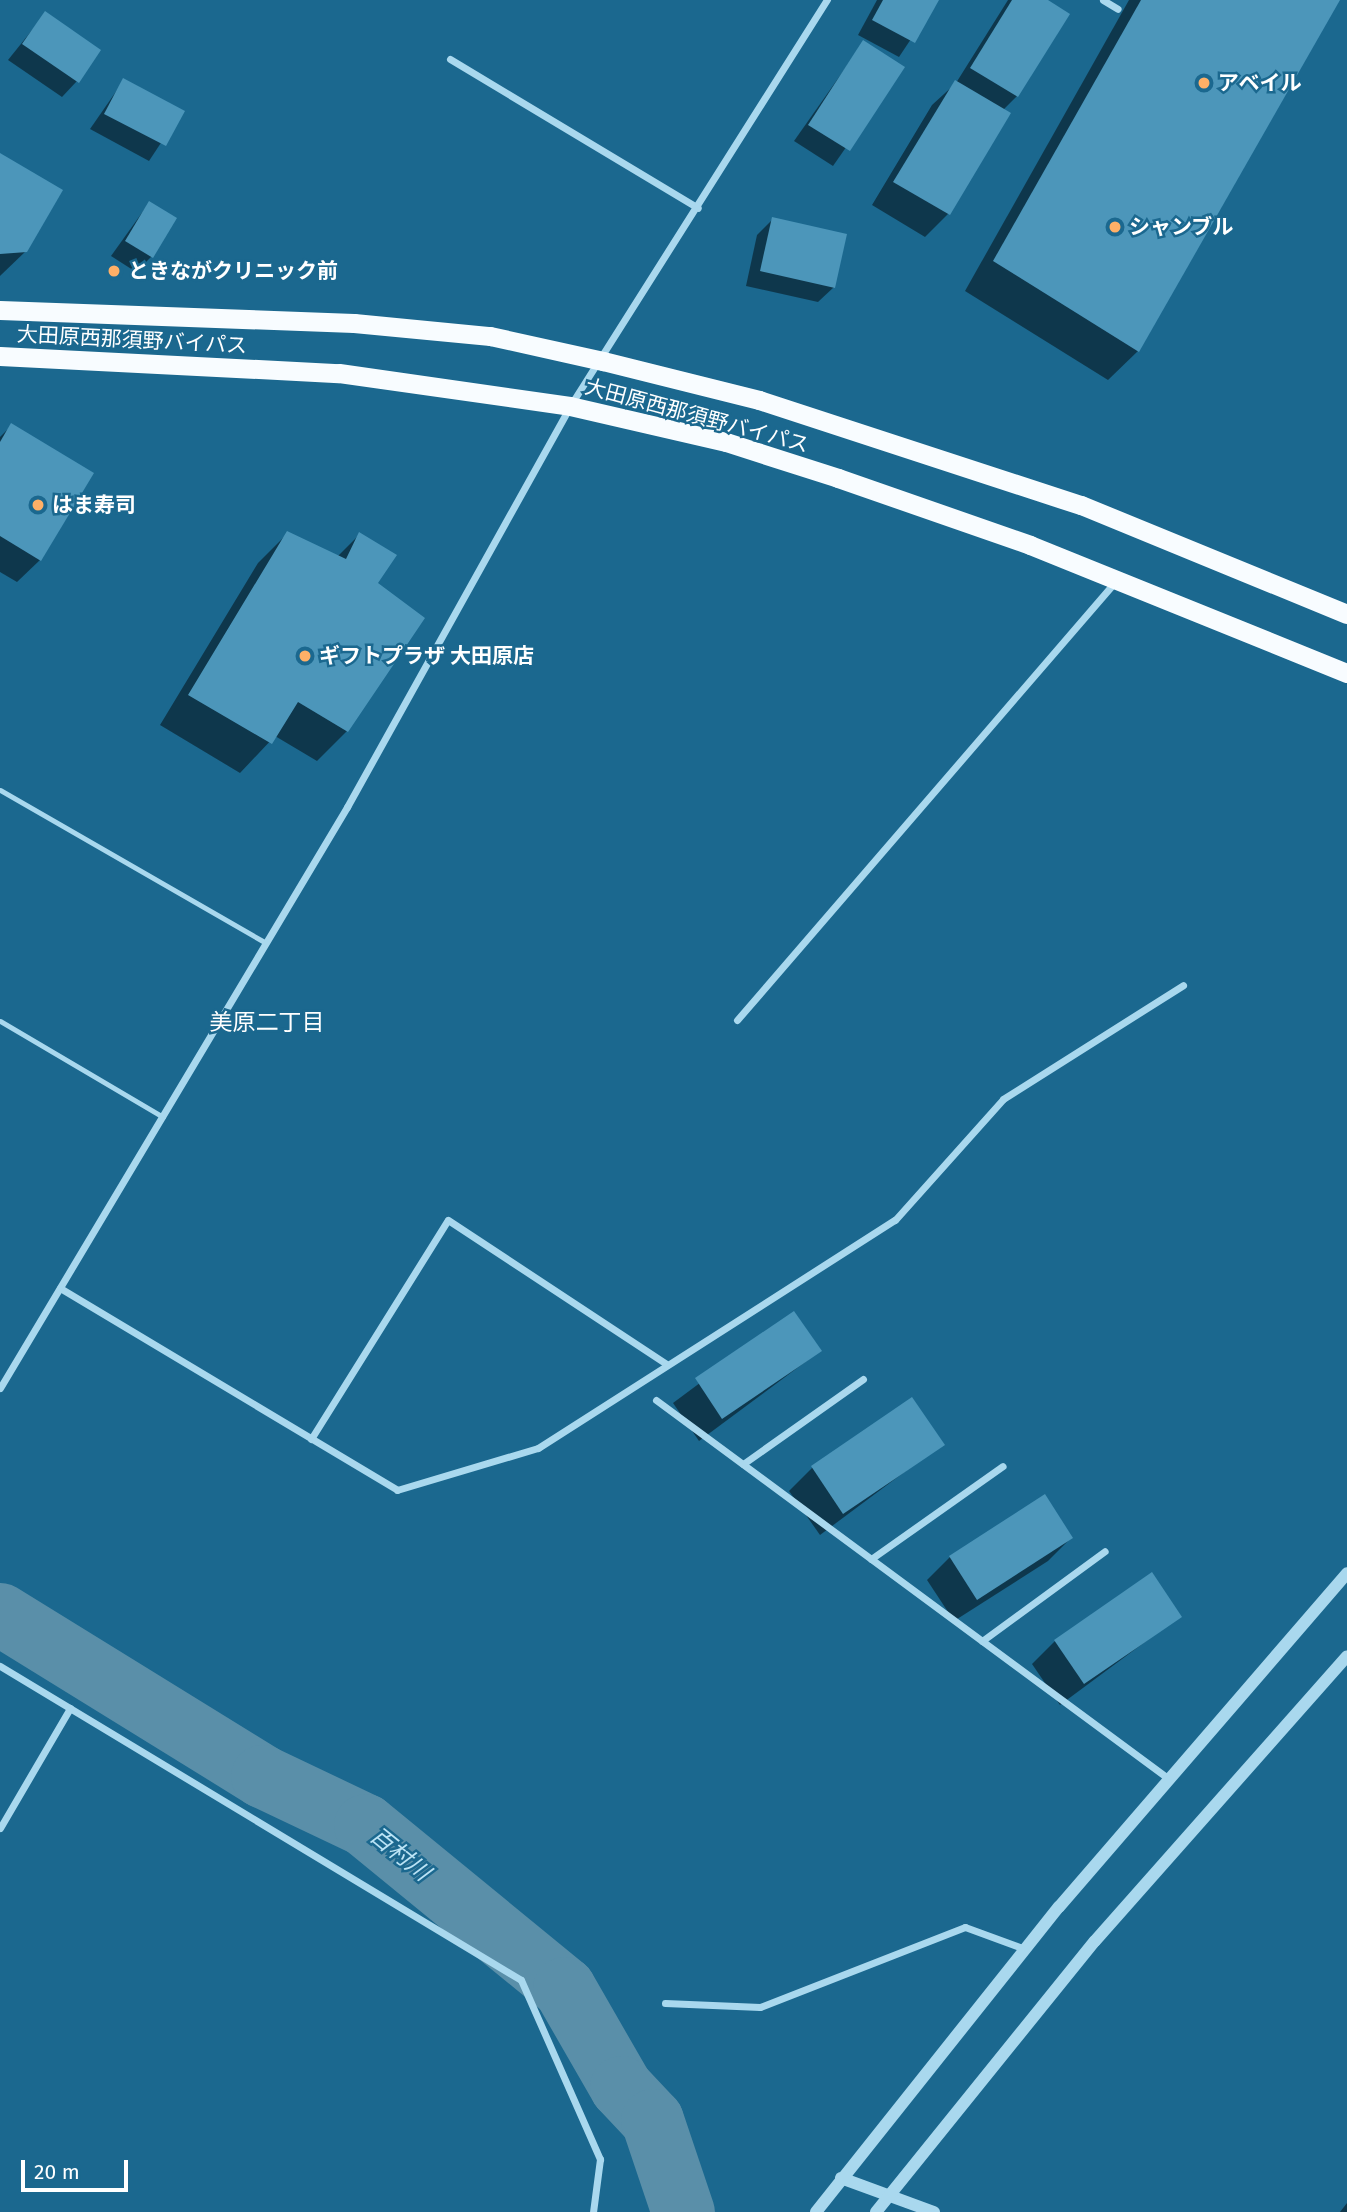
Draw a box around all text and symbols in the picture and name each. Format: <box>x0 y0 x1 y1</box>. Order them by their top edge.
place label: アベイル <box>1218 70 1302 96</box>
marker: アベイル <box>1196 75 1212 91</box>
place label: シャンブル <box>1129 214 1234 240</box>
marker: シャンブル <box>1107 219 1123 235</box>
place label: ときながクリニック前 <box>128 258 338 284</box>
marker: ときながクリニック前 <box>106 263 122 279</box>
street label: 大田原西那須野バイパス <box>16 321 248 359</box>
street label: 大田原西那須野バイパス <box>582 374 812 458</box>
place label: はま寿司 <box>52 492 136 518</box>
marker: はま寿司 <box>30 497 46 513</box>
place label: ギフトプラザ 大田原店 <box>319 643 534 669</box>
marker: ギフトプラザ 大田原店 <box>297 648 313 664</box>
district label: 美原二丁目 <box>210 1008 324 1036</box>
water label: 百村川 <box>365 1822 435 1886</box>
scale bar <box>24 2146 131 2190</box>
text: 20 m <box>34 2159 80 2185</box>

